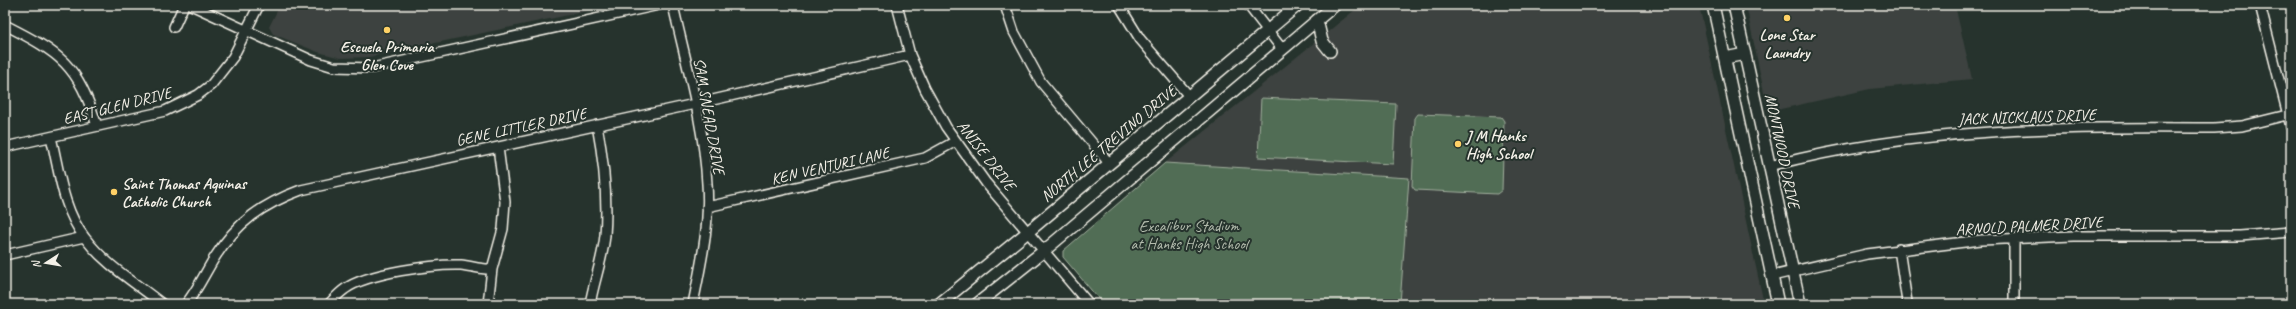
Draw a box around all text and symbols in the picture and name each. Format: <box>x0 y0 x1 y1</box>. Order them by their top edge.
marker: Lone Star Laundry <box>1782 13 1792 23</box>
marker: Escuela Primaria Glen Cove <box>382 25 392 35</box>
place label: Lone Star Laundry <box>1760 25 1817 63</box>
place label: Escuela Primaria Glen Cove <box>340 37 436 75</box>
street label: SAM SNEAD DRIVE <box>689 56 729 178</box>
street label: NORTH LEE TREVINO DRIVE <box>1037 80 1182 206</box>
street label: EAST GLEN DRIVE <box>61 82 176 129</box>
street label: MONTWOOD DRIVE <box>1760 92 1804 212</box>
street label: GENE LITTLER DRIVE <box>454 103 590 151</box>
street label: JACK NICKLAUS DRIVE <box>1957 105 2098 129</box>
street label: ANISE DRIVE <box>953 117 1021 196</box>
place label: J M Hanks High School <box>1465 126 1535 164</box>
marker: J M Hanks High School <box>1453 139 1463 149</box>
street label: KEN VENTURI LANE <box>769 142 893 189</box>
place label: Saint Thomas Aquinas Catholic Church <box>122 174 249 212</box>
marker: Saint Thomas Aquinas Catholic Church <box>109 187 119 197</box>
street label: ARNOLD PALMER DRIVE <box>1955 212 2105 240</box>
park label: Excalibur Stadium at Hanks High School <box>1130 216 1251 254</box>
north arrow <box>26 243 66 283</box>
text: N <box>28 258 44 270</box>

